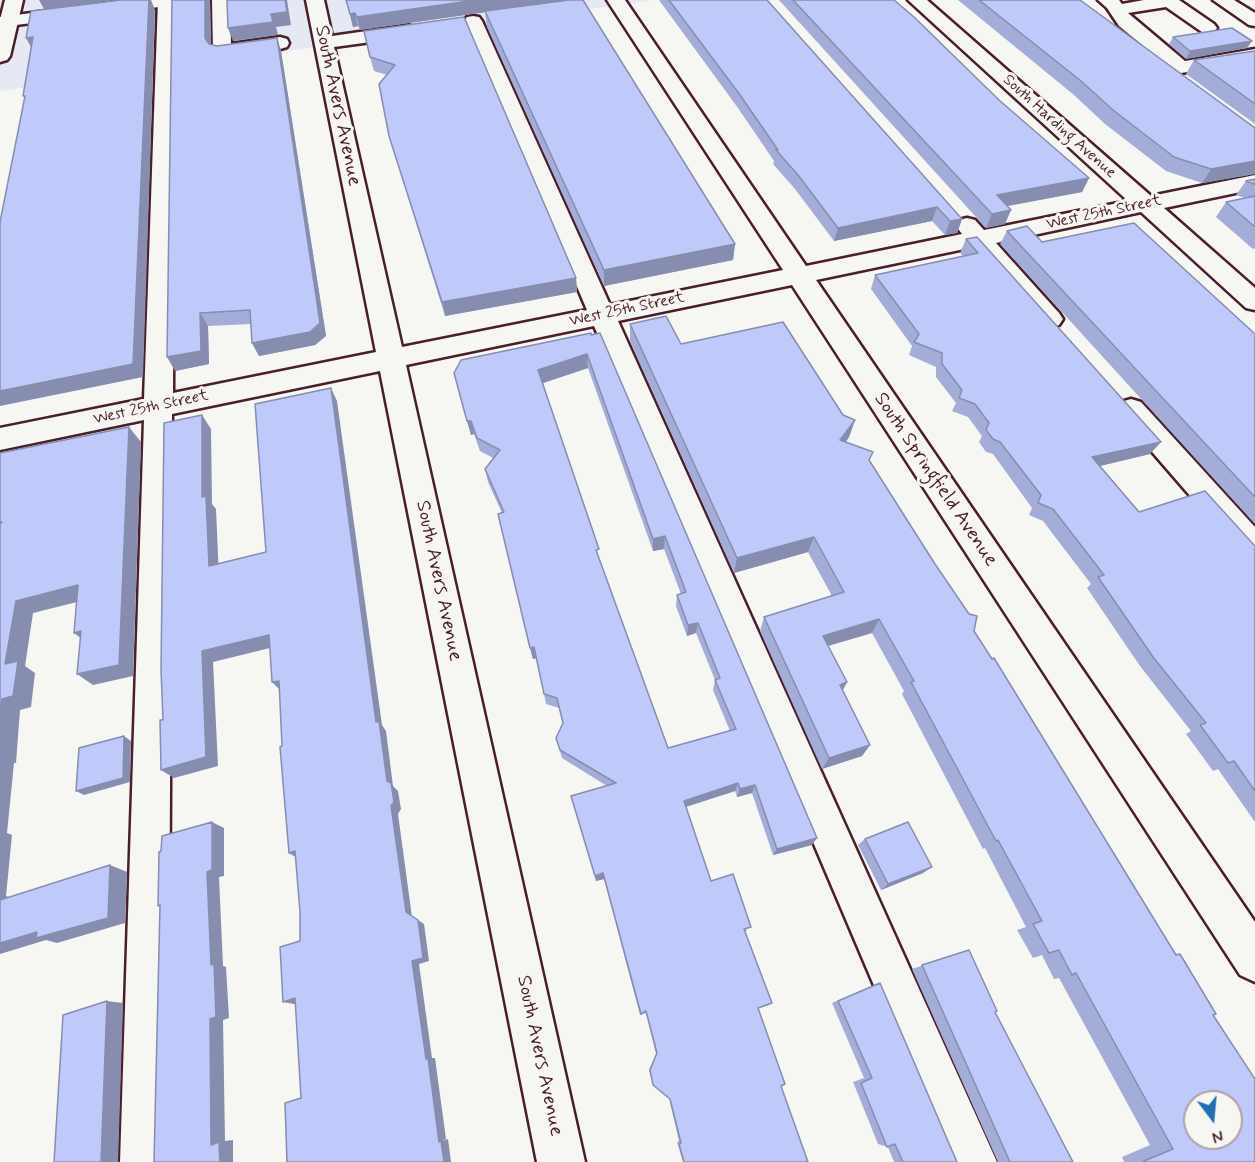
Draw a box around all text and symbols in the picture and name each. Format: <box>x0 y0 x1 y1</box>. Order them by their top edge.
street label: South Avers Avenue <box>308 23 366 189</box>
street label: South Harding Avenue <box>998 71 1120 183</box>
street label: West 25th Street <box>1045 191 1163 235</box>
street label: West 25th Street <box>568 288 686 332</box>
street label: West 25th Street <box>92 386 210 430</box>
street label: South Springfield Avenue <box>868 388 1002 572</box>
street label: South Avers Avenue <box>409 498 467 664</box>
street label: South Avers Avenue <box>510 973 568 1139</box>
north arrow <box>1183 1090 1243 1150</box>
text: N <box>1210 1124 1226 1147</box>

